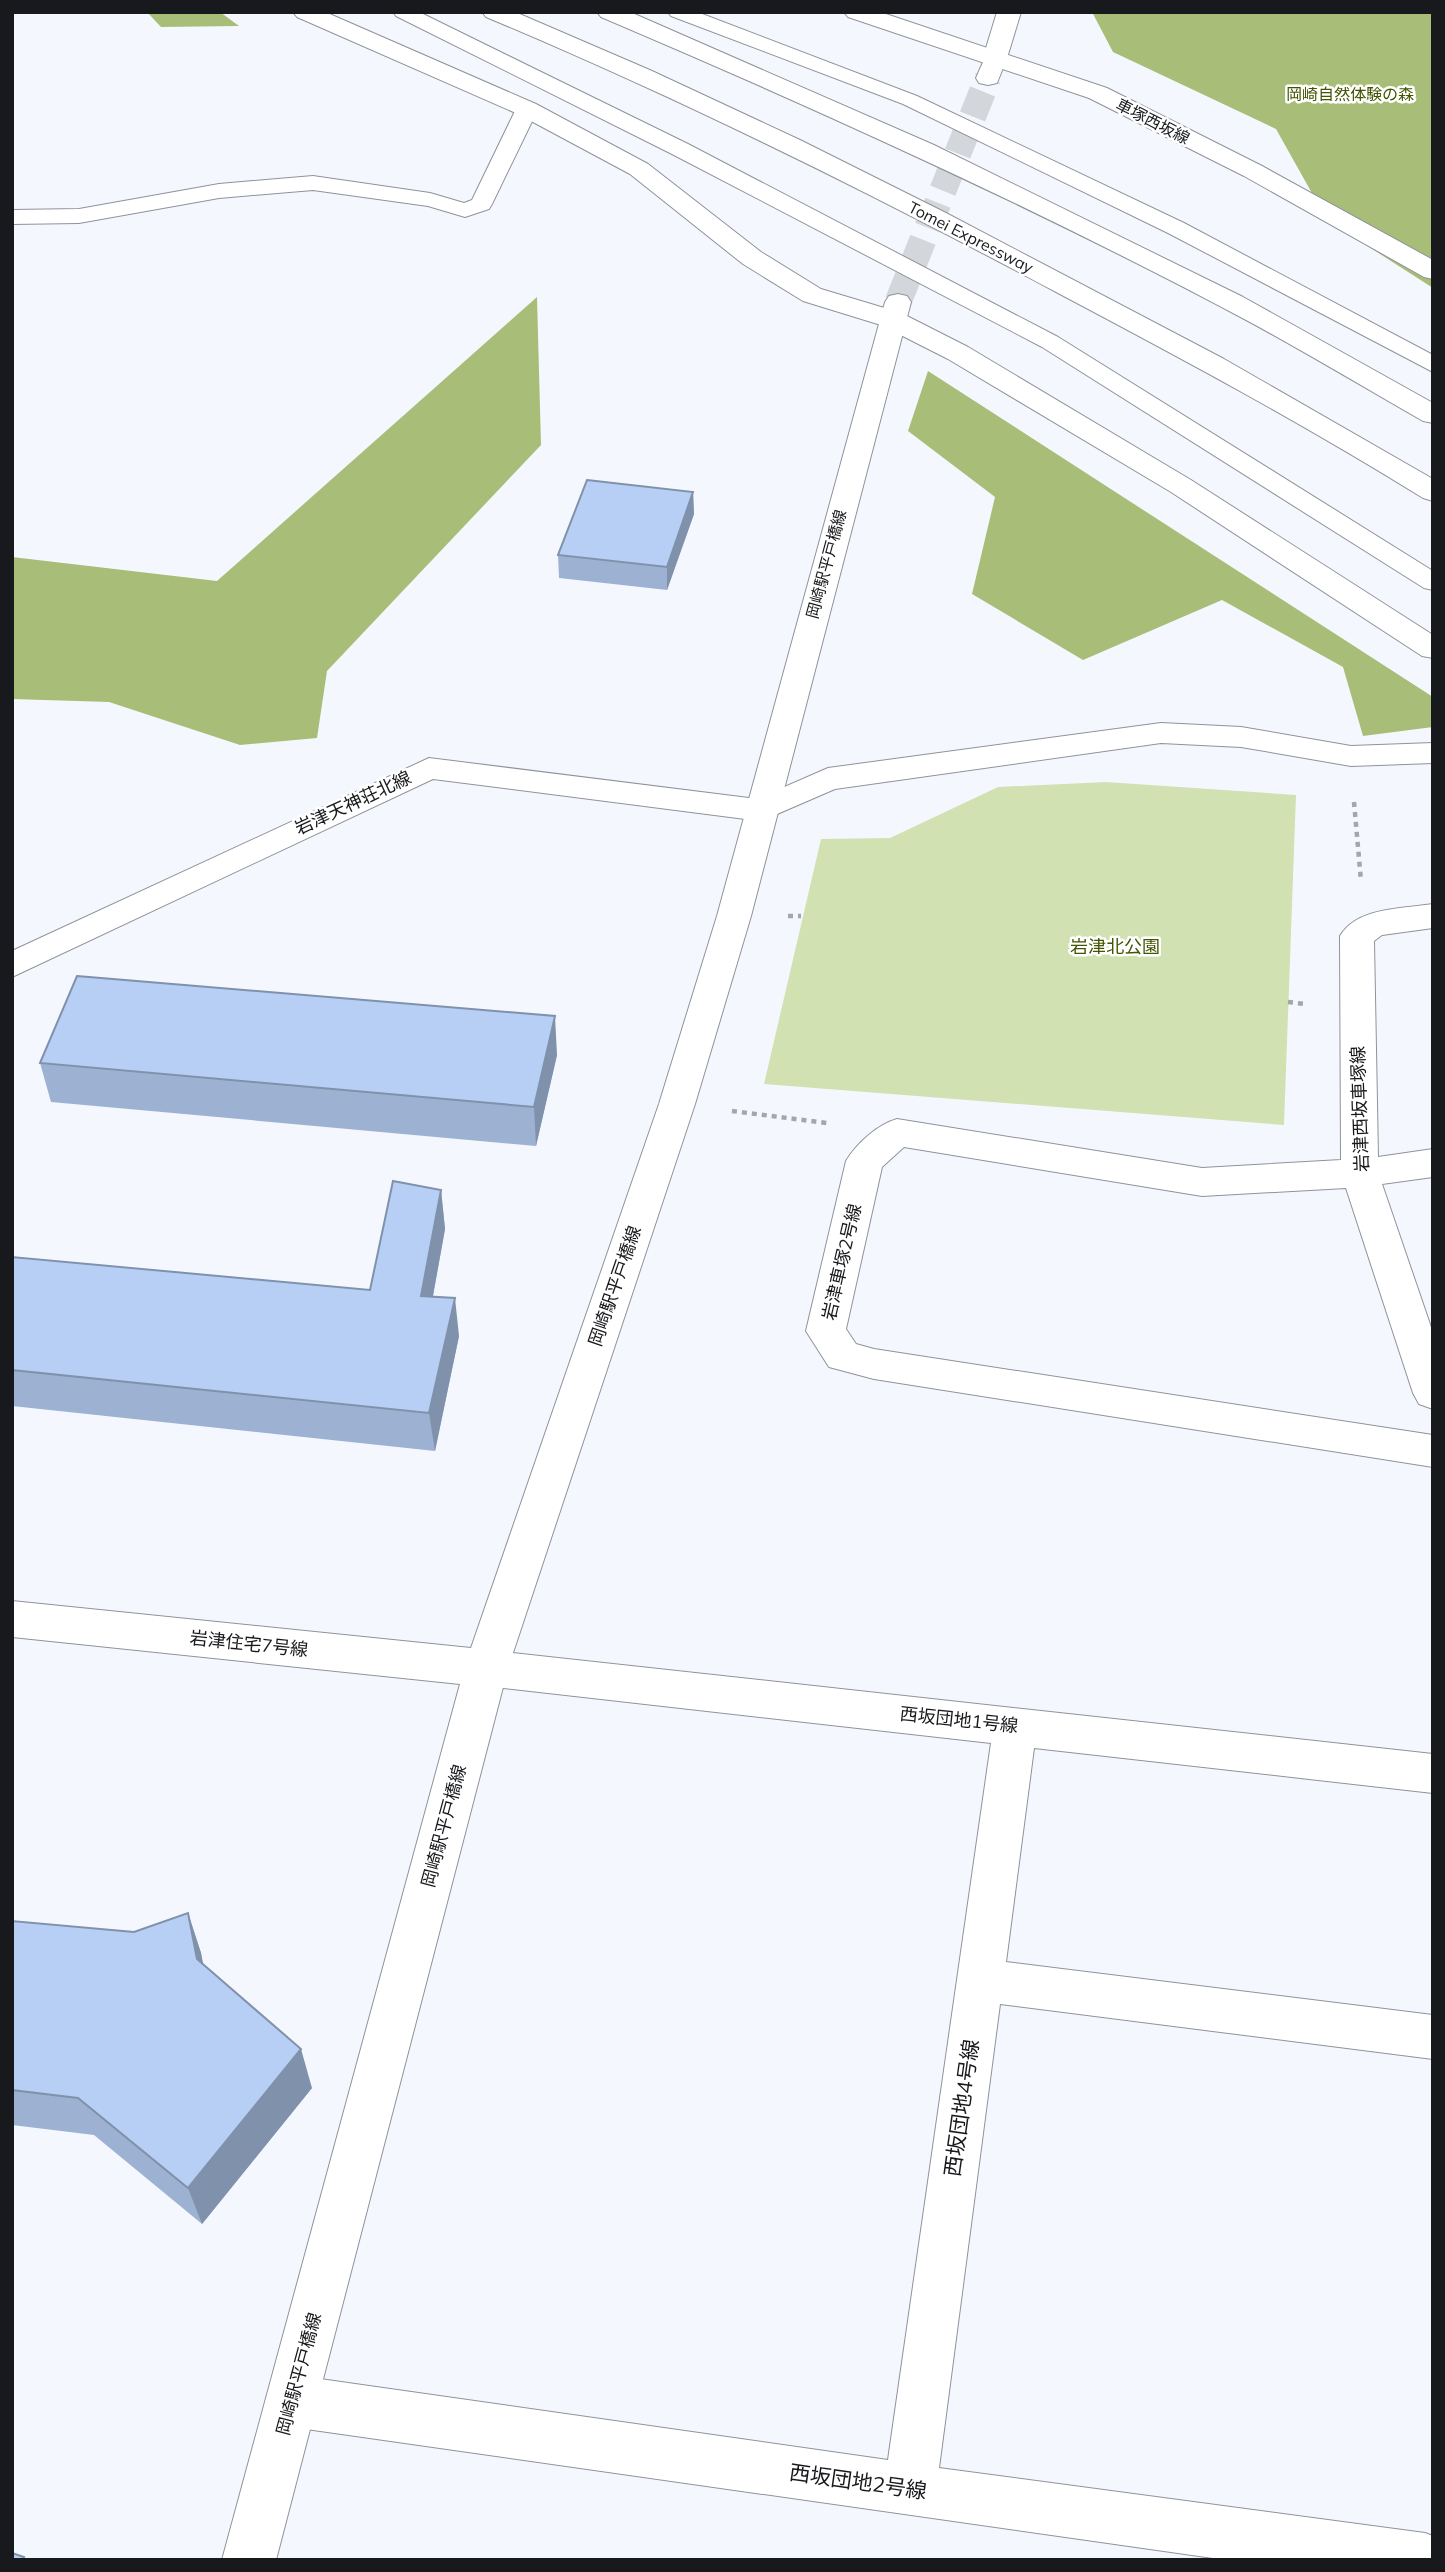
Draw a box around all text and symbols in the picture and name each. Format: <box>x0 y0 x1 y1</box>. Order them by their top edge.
park label: 岡崎自然体験の森 <box>1286 84 1414 104</box>
street label: 車塚西坂線 <box>1113 94 1193 148</box>
street label: Tomei Expressway <box>905 197 1037 277</box>
street label: 岡崎駅平戸橋線 <box>802 507 850 621</box>
street label: 岩津天神荘北線 <box>291 765 415 840</box>
park label: 岩津北公園 <box>1070 935 1160 958</box>
street label: 岩津西坂車塚線 <box>1346 1046 1373 1172</box>
street label: 岩津車塚2号線 <box>817 1201 866 1322</box>
street label: 岡崎駅平戸橋線 <box>583 1223 646 1349</box>
street label: 岩津住宅7号線 <box>189 1626 309 1661</box>
street label: 西坂団地1号線 <box>899 1702 1019 1737</box>
street label: 岡崎駅平戸橋線 <box>416 1762 471 1890</box>
street label: 西坂団地4号線 <box>938 2037 984 2178</box>
street label: 岡崎駅平戸橋線 <box>271 2310 326 2438</box>
street label: 西坂団地2号線 <box>788 2458 929 2504</box>

